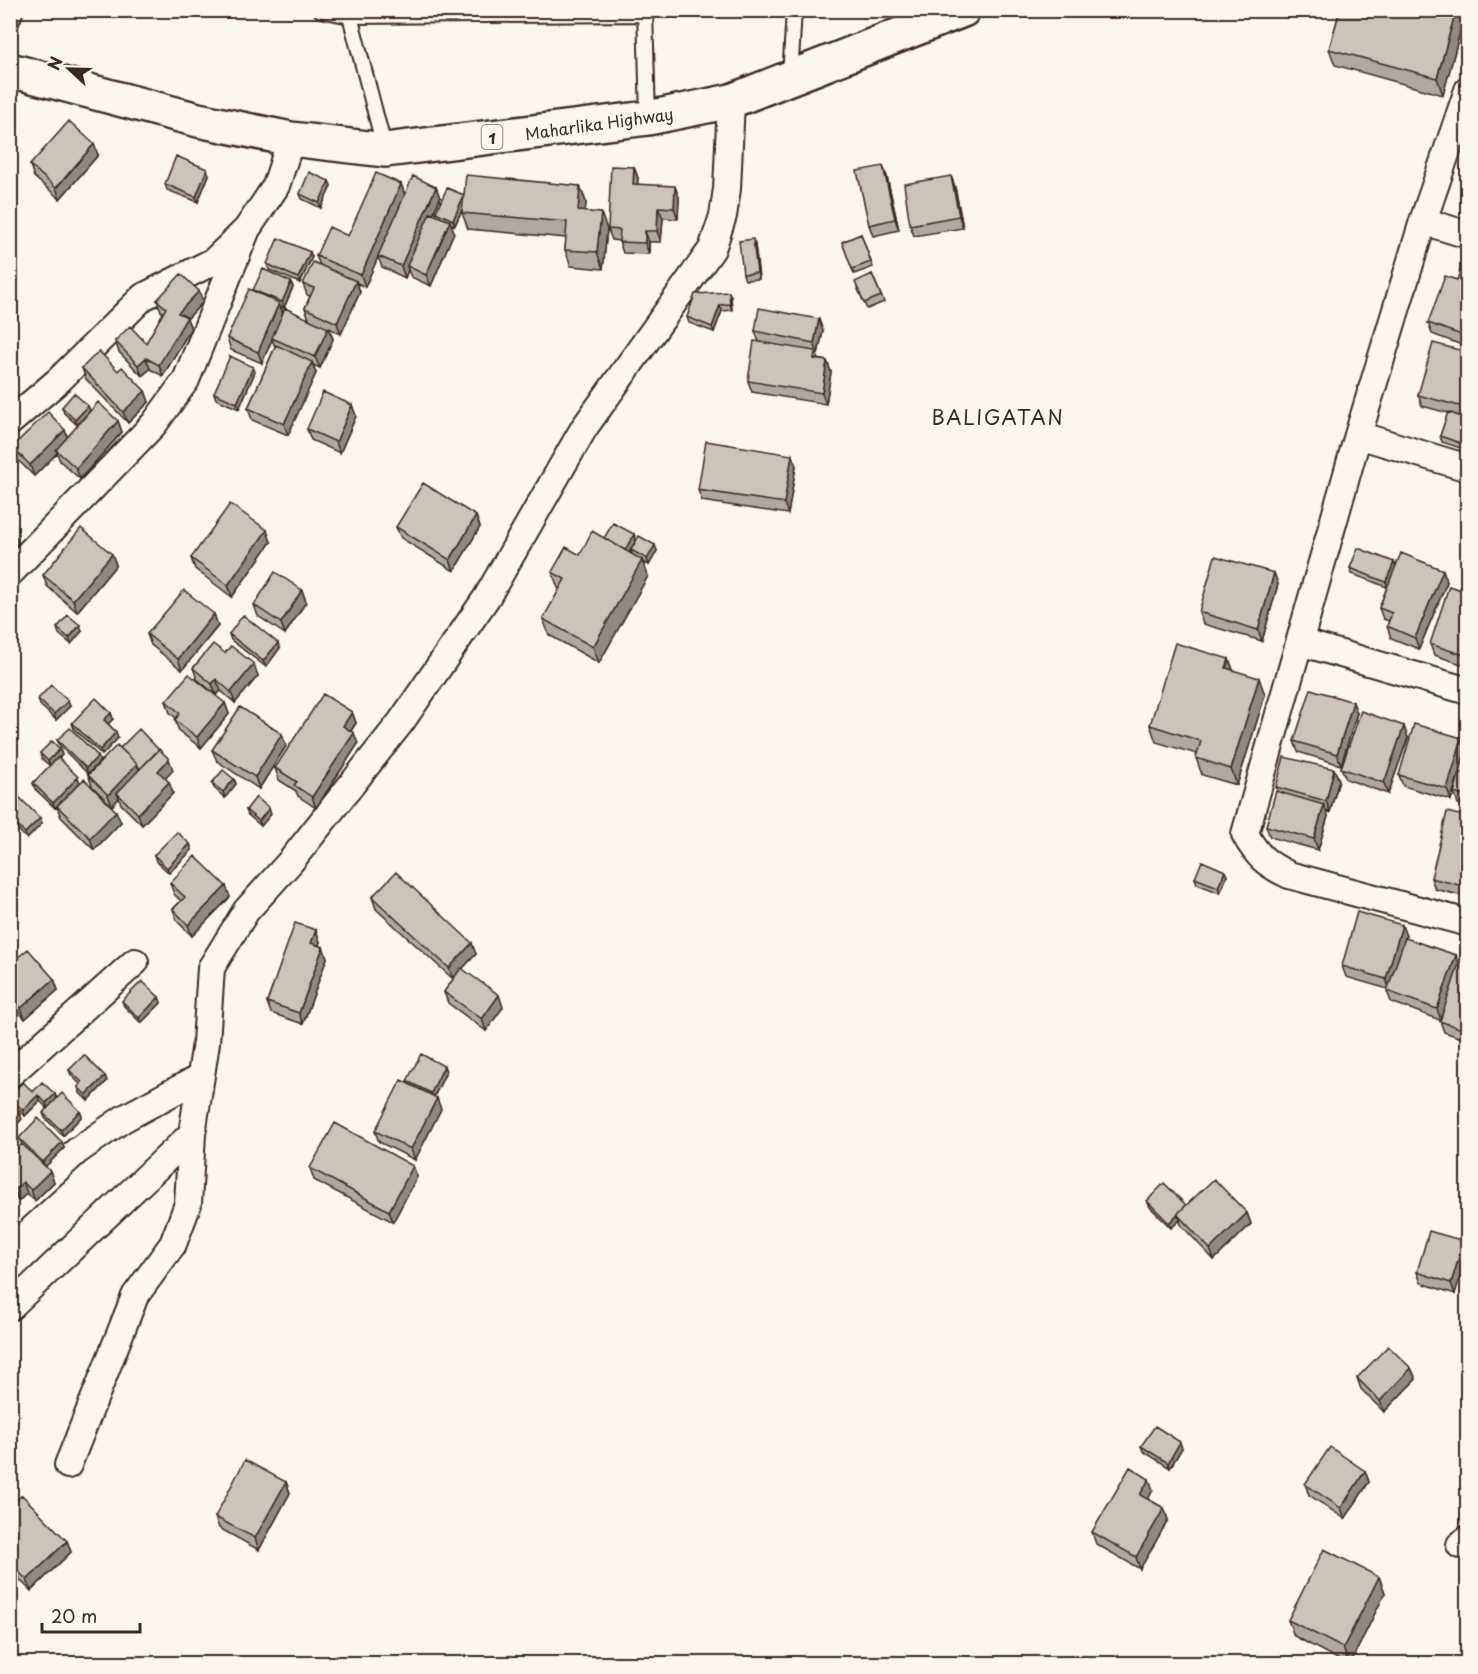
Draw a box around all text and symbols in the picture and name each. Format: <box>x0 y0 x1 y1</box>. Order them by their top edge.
north arrow <box>39 39 99 99</box>
text: N <box>41 53 68 73</box>
street label: Maharlika Highway <box>523 101 675 145</box>
road number: 1 <box>482 125 502 149</box>
district label: BALIGATAN <box>932 402 1064 432</box>
scale bar <box>42 1596 140 1634</box>
text: 20 m <box>51 1602 97 1629</box>

